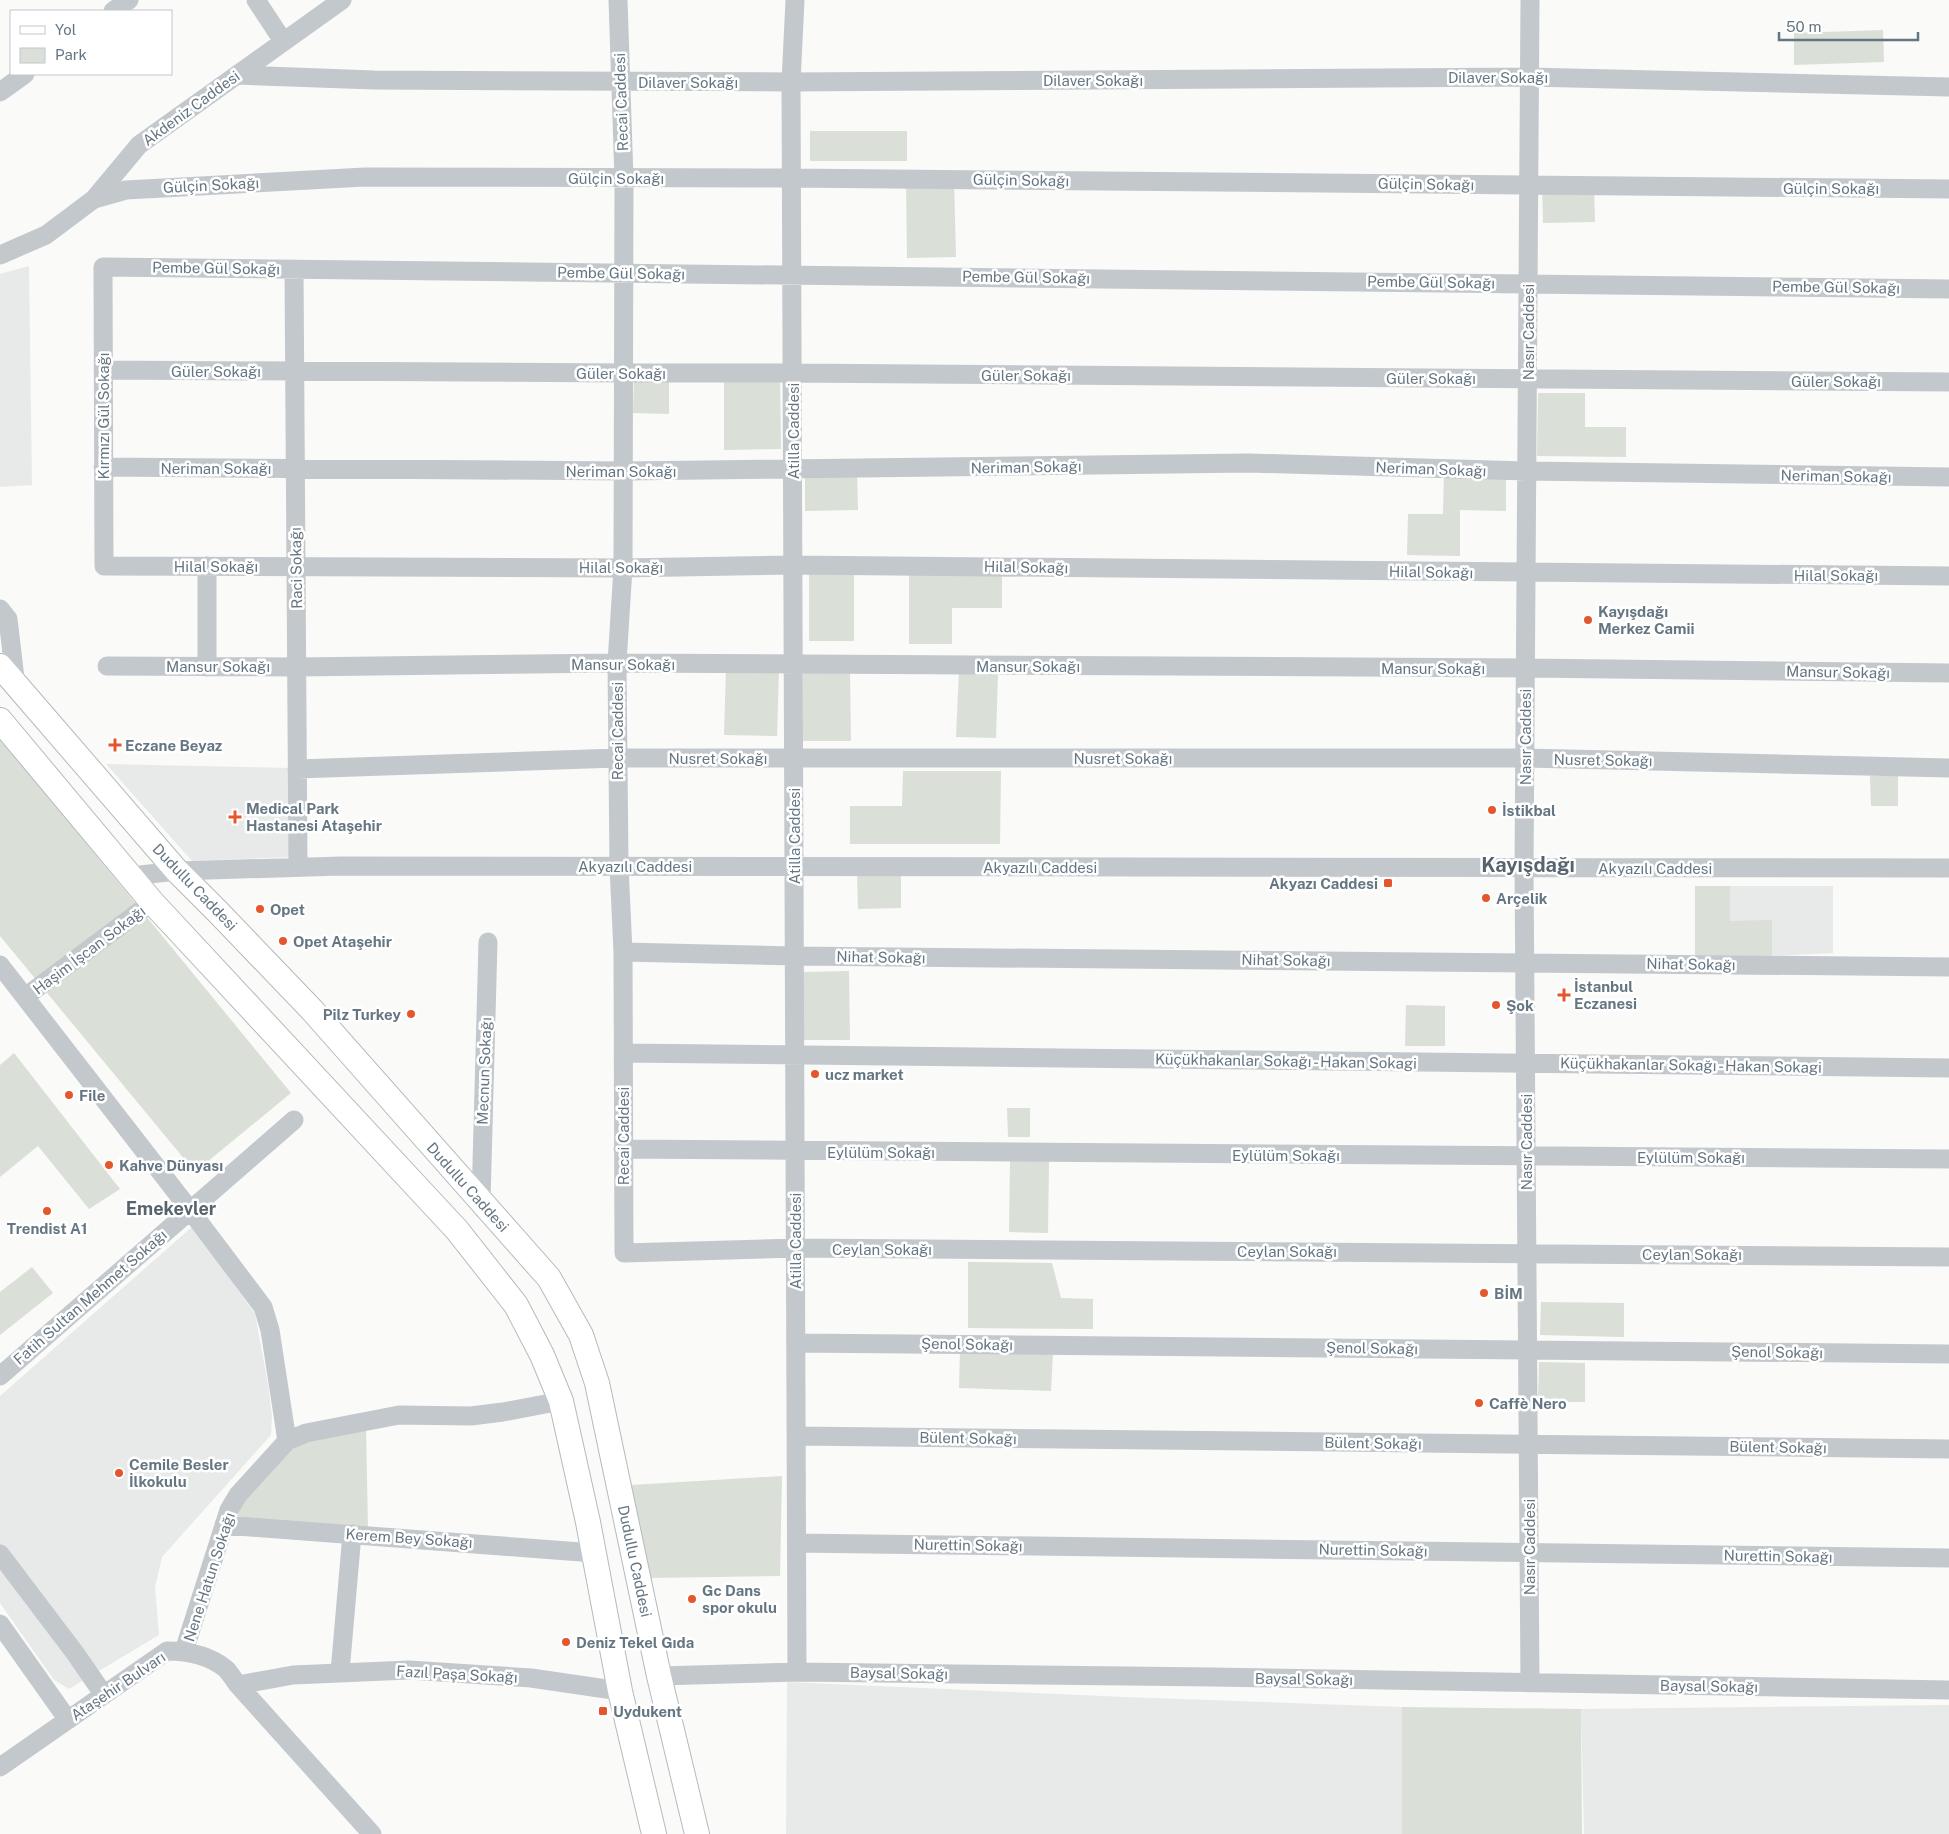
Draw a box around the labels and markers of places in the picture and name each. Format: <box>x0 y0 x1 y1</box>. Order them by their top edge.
place label: Kayışdağı Merkez Camii <box>1598 603 1695 637</box>
marker: Kayışdağı Merkez Camii <box>1582 614 1594 626</box>
place label: Eczane Beyaz <box>125 737 222 754</box>
marker: Eczane Beyaz <box>109 739 121 751</box>
place label: Medical Park Hastanesi Ataşehir <box>246 800 382 834</box>
place label: İstikbal <box>1502 802 1556 819</box>
marker: İstikbal <box>1486 804 1498 816</box>
marker: Medical Park Hastanesi Ataşehir <box>228 810 242 824</box>
place label: Akyazı Caddesi <box>1269 875 1378 892</box>
marker: Akyazı Caddesi <box>1382 877 1394 889</box>
place label: Arçelik <box>1496 890 1548 907</box>
marker: Arçelik <box>1480 892 1492 904</box>
place label: Opet <box>270 901 305 918</box>
marker: Opet <box>254 903 266 915</box>
place label: Opet Ataşehir <box>293 933 392 950</box>
marker: Opet Ataşehir <box>277 935 289 947</box>
place label: İstanbul Eczanesi <box>1574 978 1637 1012</box>
marker: İstanbul Eczanesi <box>1558 989 1570 1001</box>
place label: Şok <box>1506 997 1534 1014</box>
marker: Şok <box>1490 999 1502 1011</box>
place label: Pilz Turkey <box>323 1006 402 1023</box>
marker: Pilz Turkey <box>405 1008 417 1020</box>
place label: ucz market <box>825 1066 904 1083</box>
marker: ucz market <box>809 1068 821 1080</box>
place label: File <box>79 1087 105 1104</box>
marker: File <box>63 1089 75 1101</box>
place label: Kahve Dünyası <box>119 1157 223 1174</box>
marker: Kahve Dünyası <box>103 1159 115 1171</box>
marker: Trendist A1 <box>41 1205 53 1217</box>
place label: Trendist A1 <box>7 1220 87 1237</box>
place label: BİM <box>1494 1285 1523 1302</box>
marker: BİM <box>1478 1287 1490 1299</box>
place label: Caffè Nero <box>1489 1395 1567 1412</box>
marker: Caffè Nero <box>1473 1397 1485 1409</box>
place label: Cemile Besler İlkokulu <box>129 1456 229 1490</box>
marker: Cemile Besler İlkokulu <box>113 1467 125 1479</box>
place label: Gc Dans spor okulu <box>702 1582 777 1616</box>
marker: Gc Dans spor okulu <box>686 1593 698 1605</box>
place label: Deniz Tekel Gıda <box>576 1634 694 1651</box>
marker: Deniz Tekel Gıda <box>560 1636 572 1648</box>
place label: Uydukent <box>613 1703 682 1720</box>
marker: Uydukent <box>597 1705 609 1717</box>

